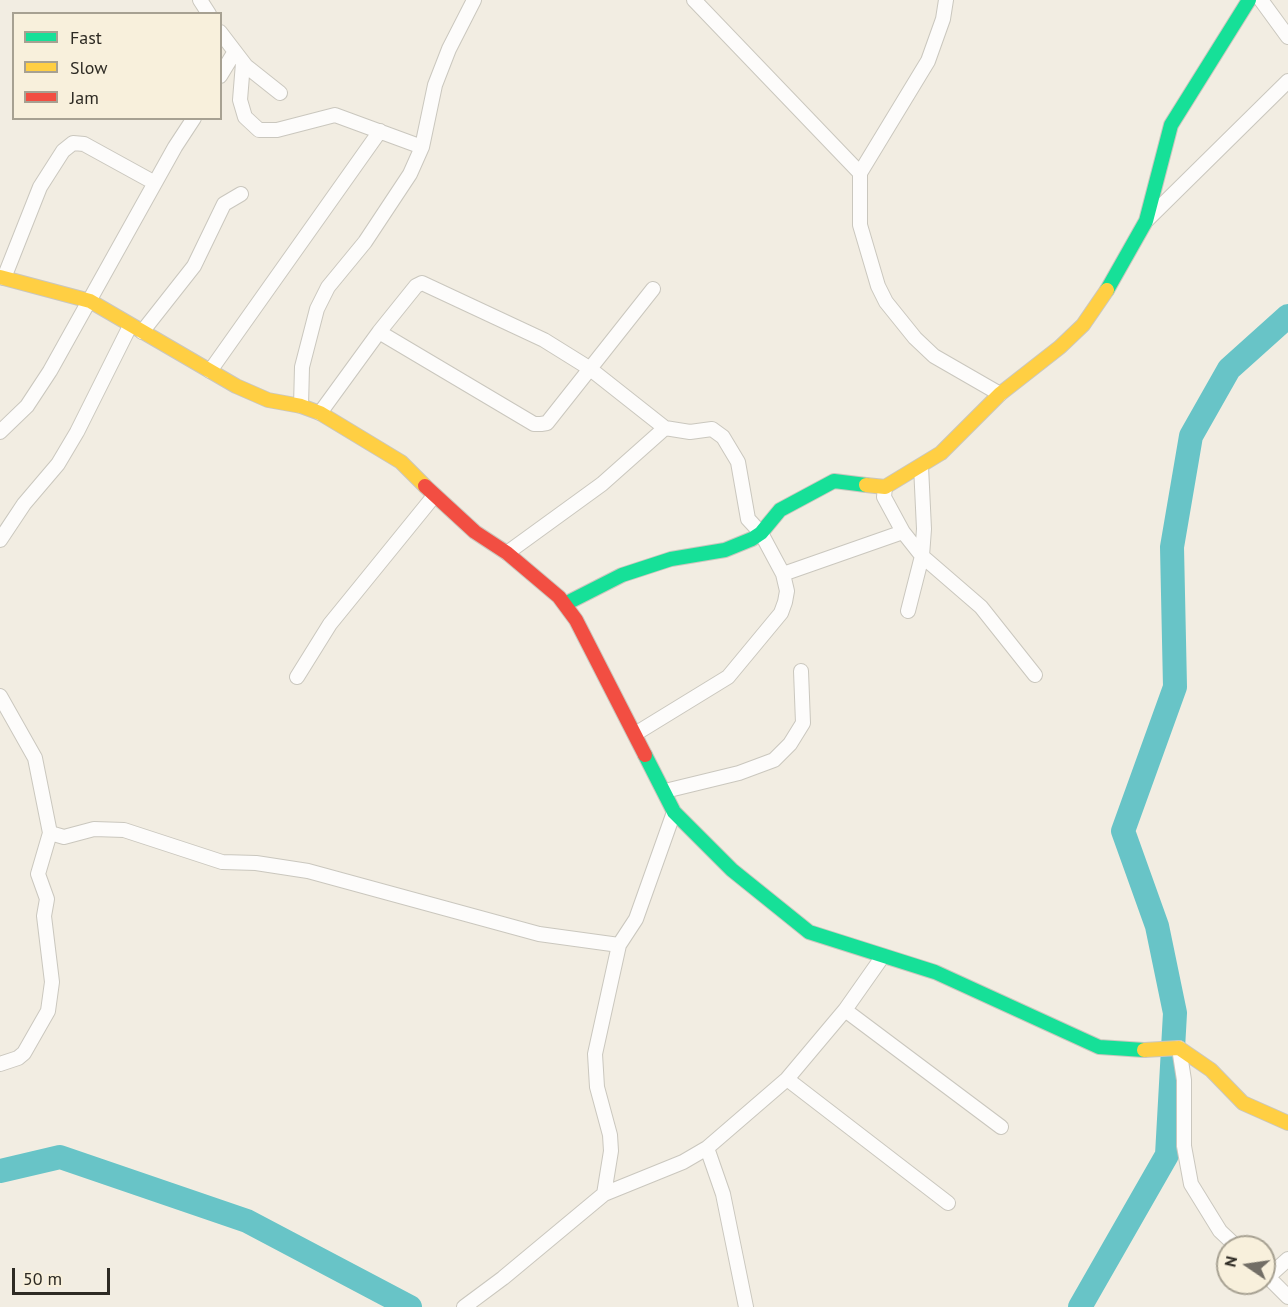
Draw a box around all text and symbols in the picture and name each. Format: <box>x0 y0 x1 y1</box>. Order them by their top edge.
legend <box>12 12 222 120</box>
text: Fast <box>70 26 102 49</box>
text: Slow <box>70 56 108 79</box>
text: Jam <box>70 86 99 109</box>
north arrow <box>1216 1235 1276 1295</box>
text: N <box>1219 1254 1241 1269</box>
scale bar <box>15 1256 112 1294</box>
text: 50 m <box>23 1267 62 1290</box>

